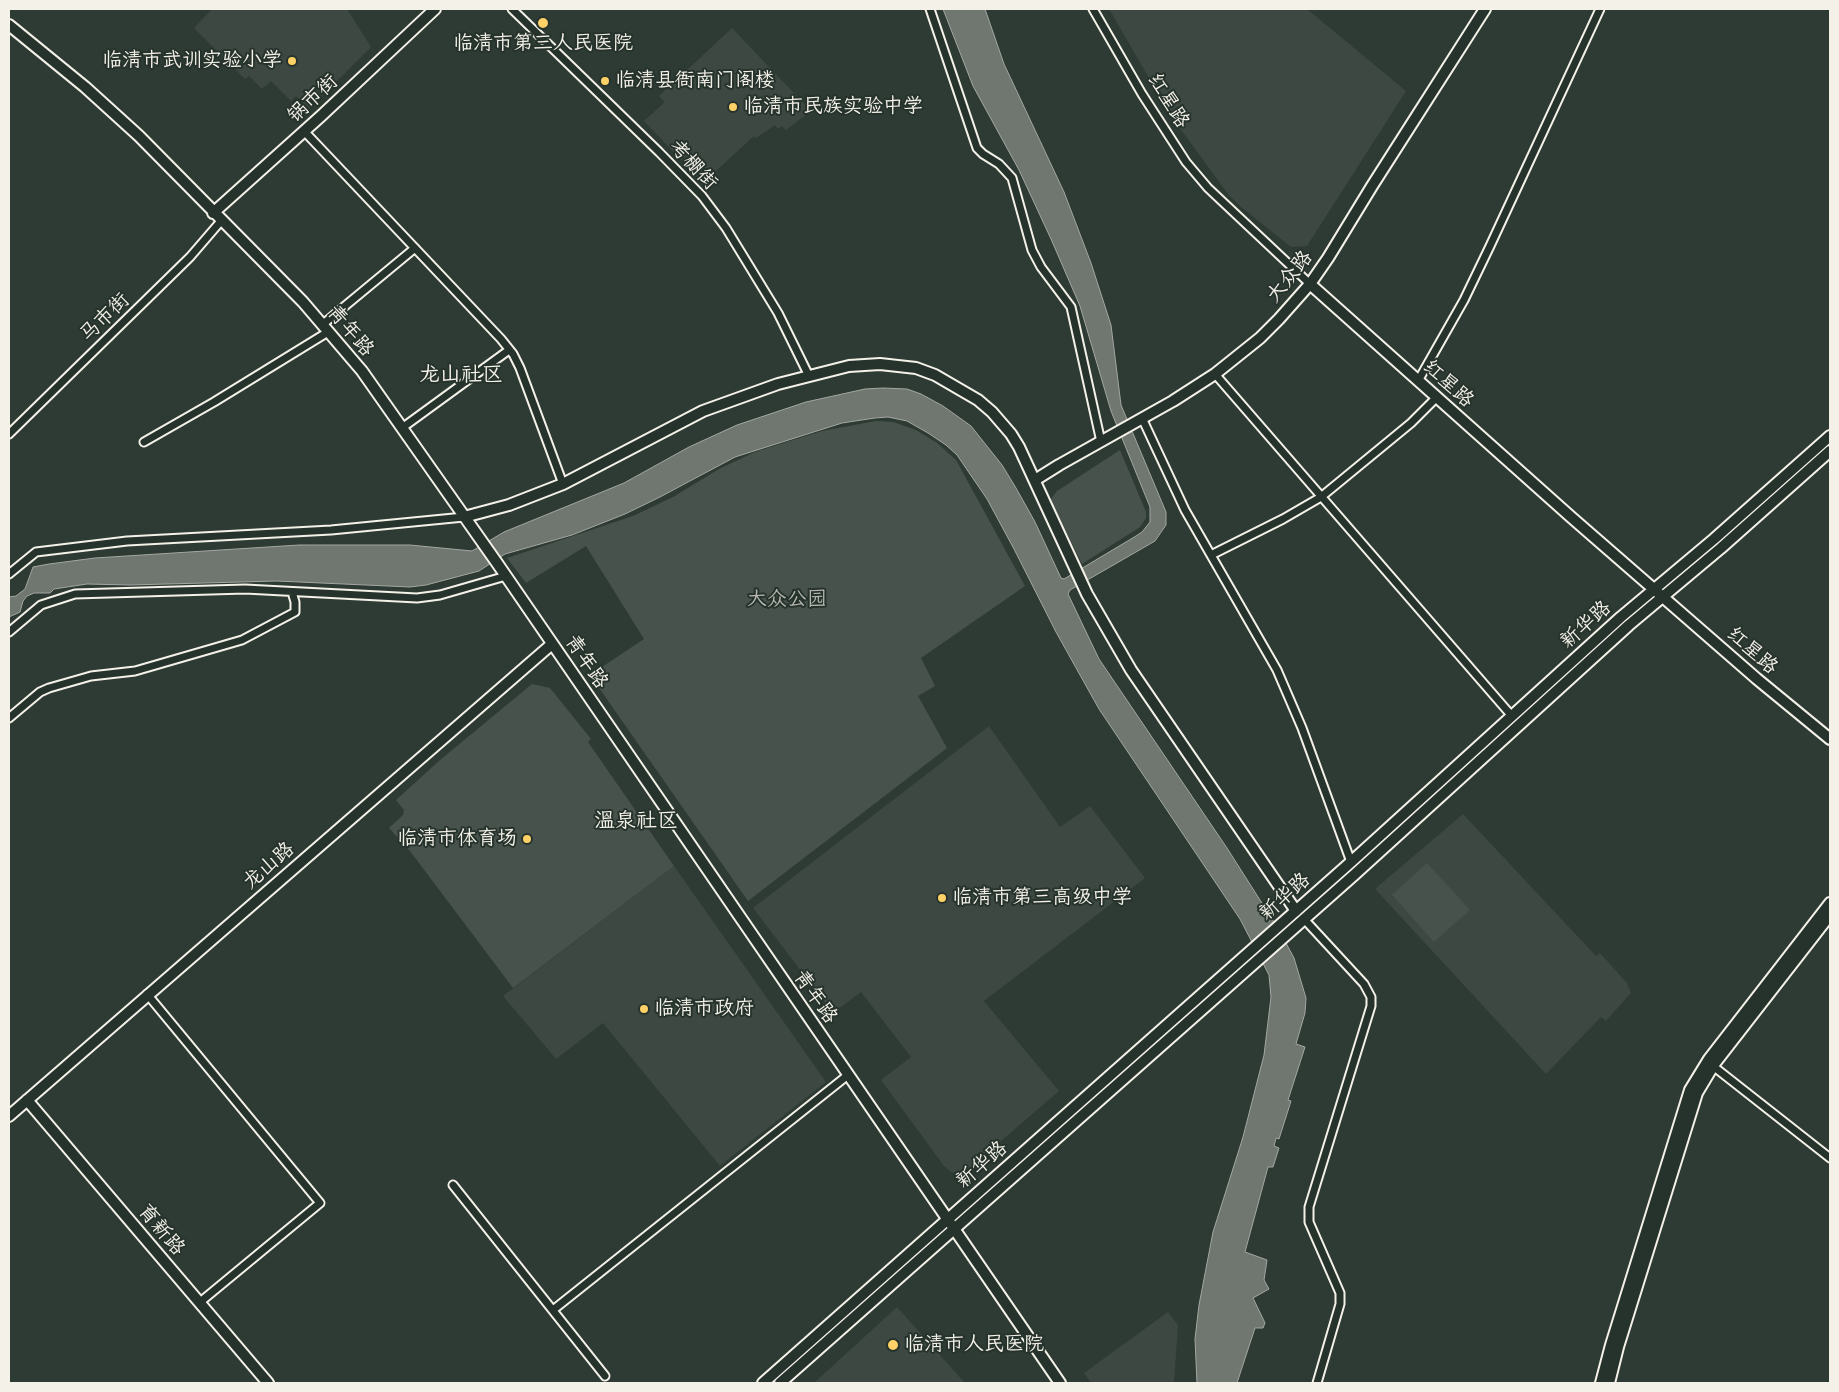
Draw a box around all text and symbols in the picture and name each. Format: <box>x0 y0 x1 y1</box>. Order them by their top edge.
marker: 临清市第三人民医院 <box>536 16 550 30</box>
place label: 临清市第三人民医院 <box>453 32 633 56</box>
place label: 临清市武训实验小学 <box>102 49 282 73</box>
marker: 临清市武训实验小学 <box>286 55 298 67</box>
place label: 临清县衙南门阁楼 <box>615 69 775 93</box>
street label: 红星路 <box>1142 69 1194 133</box>
street label: 锅市街 <box>283 70 343 128</box>
marker: 临清县衙南门阁楼 <box>599 75 611 87</box>
place label: 临清市民族实验中学 <box>743 95 923 119</box>
marker: 临清市民族实验中学 <box>727 101 739 113</box>
street label: 考棚街 <box>664 135 722 195</box>
street label: 大众路 <box>1262 246 1318 308</box>
street label: 马市街 <box>75 289 135 347</box>
street label: 青年路 <box>322 300 378 362</box>
street label: 红星路 <box>1418 355 1478 413</box>
district label: 龙山社区 <box>419 362 503 388</box>
park label: 大众公园 <box>747 588 827 612</box>
street label: 新华路 <box>1556 596 1616 654</box>
street label: 红星路 <box>1721 622 1783 680</box>
street label: 青年路 <box>559 630 613 694</box>
district label: 温泉社区 <box>594 808 678 834</box>
place label: 临清市体育场 <box>397 827 517 851</box>
marker: 临清市体育场 <box>521 833 533 845</box>
street label: 龙山路 <box>238 837 300 895</box>
street label: 新华路 <box>1255 868 1315 926</box>
place label: 临清市第三高级中学 <box>952 886 1132 910</box>
marker: 临清市第三高级中学 <box>936 892 948 904</box>
street label: 青年路 <box>788 966 842 1028</box>
place label: 临清市政府 <box>654 997 754 1021</box>
marker: 临清市政府 <box>638 1003 650 1015</box>
street label: 新华路 <box>951 1136 1013 1194</box>
street label: 育新路 <box>133 1199 189 1261</box>
place label: 临清市人民医院 <box>904 1333 1044 1357</box>
marker: 临清市人民医院 <box>886 1338 900 1352</box>

